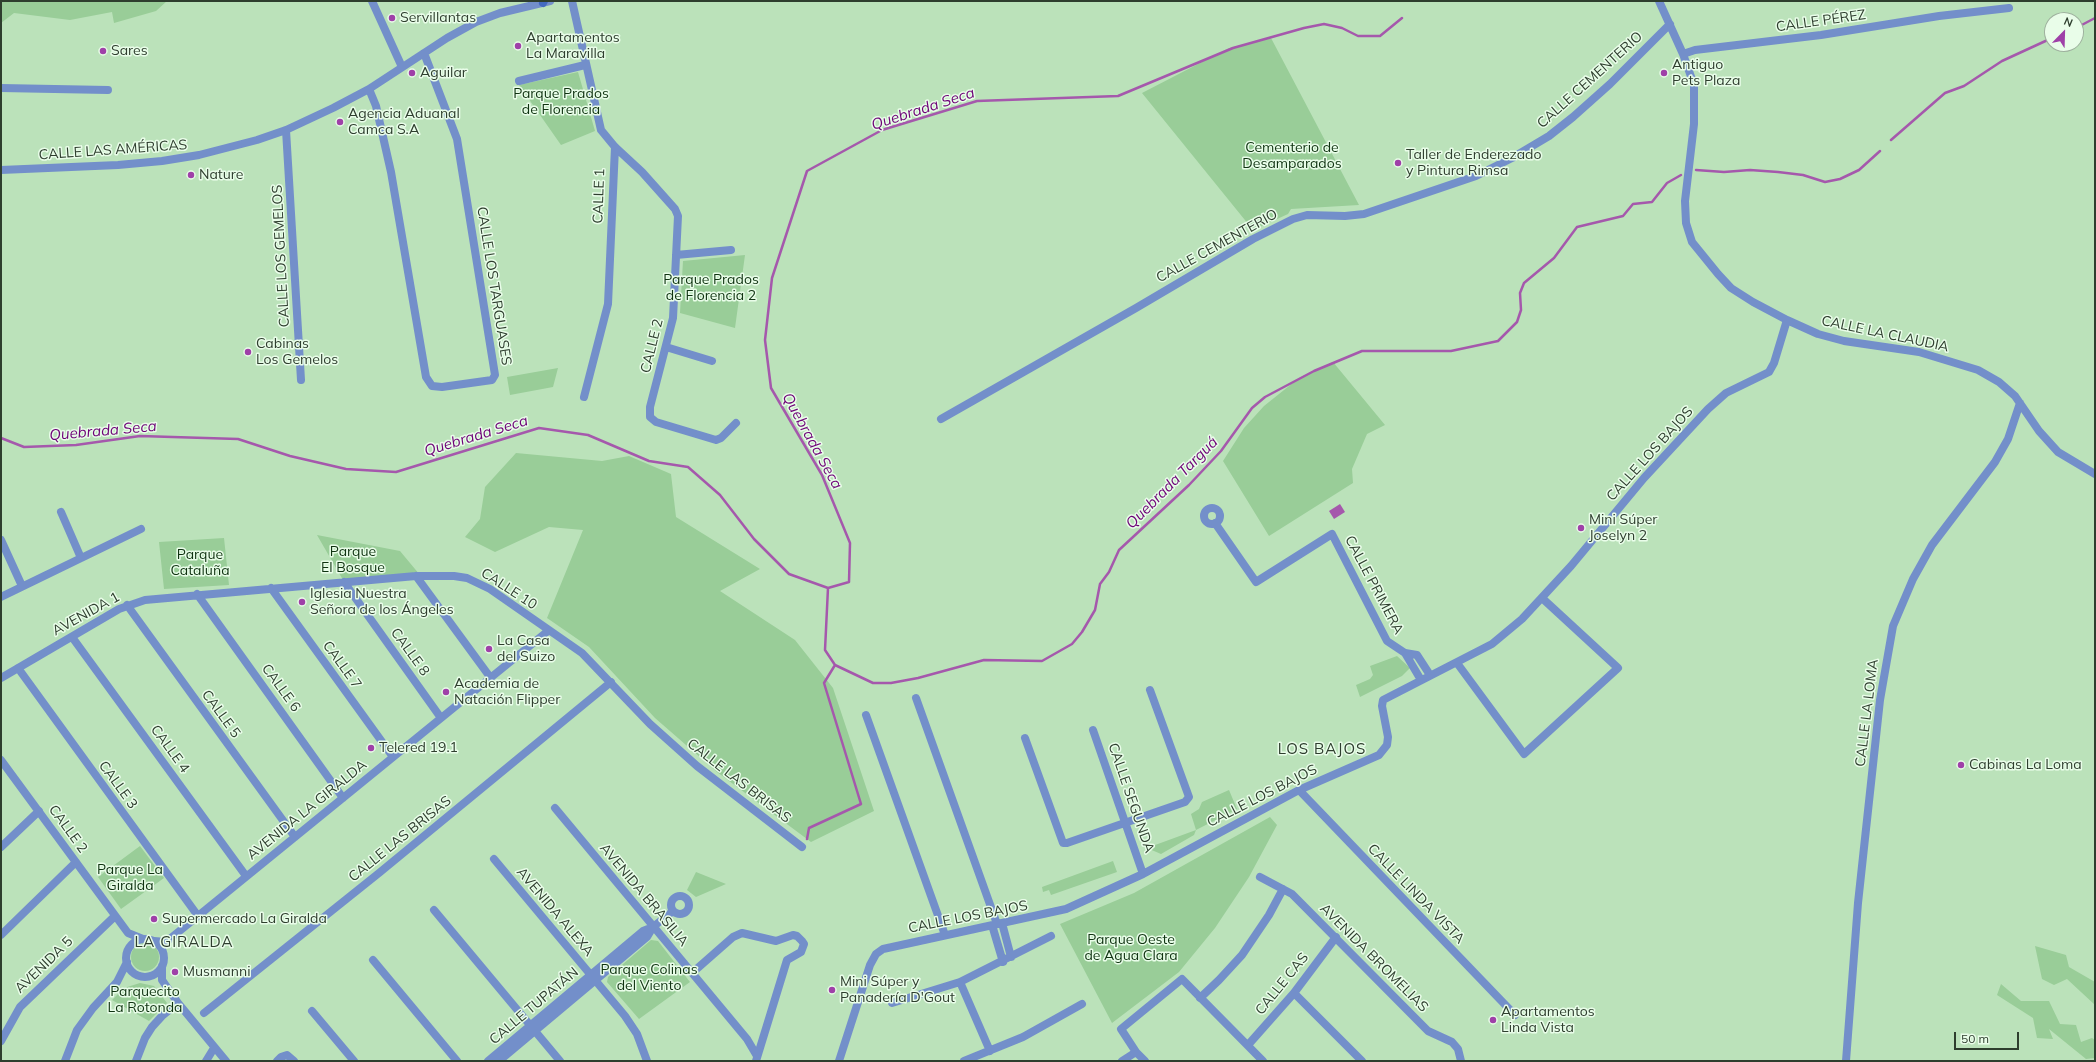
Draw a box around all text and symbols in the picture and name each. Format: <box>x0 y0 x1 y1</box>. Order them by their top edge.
street label: CALLE PÉREZ <box>1775 6 1867 36</box>
place label: Servillantas <box>400 10 476 26</box>
north arrow <box>2044 12 2084 52</box>
marker: Servillantas <box>387 13 397 23</box>
text: N <box>2062 14 2075 30</box>
street label: CALLE CEMENTERIO <box>1534 28 1646 132</box>
place label: Apartamentos La Maravilla <box>526 30 620 62</box>
marker: Apartamentos La Maravilla <box>513 41 523 51</box>
place label: Sares <box>111 43 148 59</box>
marker: Sares <box>98 46 108 56</box>
place label: Antiguo Pets Plaza <box>1672 57 1740 90</box>
place label: Aguilar <box>420 65 467 81</box>
marker: Aguilar <box>407 68 417 78</box>
marker: Antiguo Pets Plaza <box>1659 68 1669 78</box>
water label: Quebrada Seca <box>869 84 977 134</box>
park label: Parque Prados de Florencia <box>513 86 609 118</box>
place label: Agencia Aduanal Camca S.A <box>348 106 460 138</box>
marker: Agencia Aduanal Camca S.A <box>335 117 345 127</box>
street label: CALLE LAS AMÉRICAS <box>38 136 188 164</box>
park label: Cementerio de Desamparados <box>1242 140 1342 172</box>
place label: Taller de Enderezado y Pintura Rimsa <box>1406 147 1541 180</box>
marker: Taller de Enderezado y Pintura Rimsa <box>1393 158 1403 168</box>
place label: Nature <box>199 167 243 183</box>
street label: CALLE 1 <box>590 168 608 224</box>
marker: Nature <box>186 170 196 180</box>
street label: CALLE LOS GEMELOS <box>269 184 293 328</box>
street label: CALLE LOS TARGUASES <box>473 205 515 367</box>
street label: CALLE CEMENTERIO <box>1153 206 1281 286</box>
park label: Parque Prados de Florencia 2 <box>663 272 759 304</box>
street label: CALLE LA CLAUDIA <box>1820 312 1950 356</box>
street label: CALLE 2 <box>637 317 667 375</box>
place label: Cabinas Los Gemelos <box>256 336 338 368</box>
marker: Cabinas Los Gemelos <box>243 347 253 357</box>
water label: Quebrada Seca <box>778 390 846 492</box>
street label: CALLE LOS BAJOS <box>1603 403 1697 505</box>
water label: Quebrada Seca <box>422 412 530 460</box>
water label: Quebrada Seca <box>49 417 157 445</box>
water label: Quebrada Targuá <box>1122 433 1222 533</box>
place label: Mini Súper Joselyn 2 <box>1589 512 1657 544</box>
marker: Mini Súper Joselyn 2 <box>1576 523 1586 533</box>
street label: CALLE PRIMERA <box>1341 533 1407 637</box>
park label: Parque El Bosque <box>321 544 385 576</box>
park label: Parque Cataluña <box>170 547 230 580</box>
street label: CALLE 10 <box>478 565 540 613</box>
place label: Iglesia Nuestra Señora de los Ángeles <box>310 586 454 618</box>
street label: AVENIDA 1 <box>49 589 123 639</box>
marker: Iglesia Nuestra Señora de los Ángeles <box>297 597 307 607</box>
street label: CALLE 8 <box>387 625 433 679</box>
place label: La Casa del Suizo <box>497 633 555 666</box>
street label: CALLE 7 <box>319 638 365 692</box>
marker: La Casa del Suizo <box>484 644 494 654</box>
street label: CALLE LA LOMA <box>1852 658 1882 768</box>
street label: CALLE 6 <box>258 661 304 715</box>
place label: Academia de Natación Flipper <box>454 676 560 708</box>
street label: CALLE 5 <box>198 687 244 741</box>
marker: Academia de Natación Flipper <box>441 687 451 697</box>
street label: CALLE 4 <box>147 722 193 776</box>
street label: CALLE LAS BRISAS <box>684 735 794 827</box>
place label: Telered 19.1 <box>379 740 458 756</box>
district label: LOS BAJOS <box>1278 740 1366 758</box>
street label: CALLE SEGUNDA <box>1104 741 1158 855</box>
marker: Telered 19.1 <box>366 743 376 753</box>
street label: AVENIDA LA GIRALDA <box>244 757 370 863</box>
place label: Cabinas La Loma <box>1969 757 2082 773</box>
street label: CALLE 3 <box>95 758 141 812</box>
marker: Cabinas La Loma <box>1956 760 1966 770</box>
street label: CALLE LOS BAJOS <box>1204 761 1320 831</box>
street label: CALLE LAS BRISAS <box>345 792 455 886</box>
street label: CALLE 2 <box>45 802 91 856</box>
street label: AVENIDA BRASILIA <box>596 840 692 950</box>
street label: CALLE LINDA VISTA <box>1364 841 1468 947</box>
park label: Parque La Giralda <box>97 862 163 894</box>
street label: AVENIDA ALEXA <box>513 864 597 960</box>
street label: CALLE LOS BAJOS <box>907 897 1029 937</box>
street label: AVENIDA BROMELIAS <box>1316 900 1432 1016</box>
place label: Supermercado La Giralda <box>162 911 327 927</box>
marker: Supermercado La Giralda <box>149 914 159 924</box>
park label: Parque Oeste de Agua Clara <box>1084 932 1178 964</box>
street label: AVENIDA 5 <box>11 933 77 997</box>
district label: LA GIRALDA <box>134 933 234 951</box>
street label: CALLE CAS <box>1252 950 1312 1018</box>
park label: Parque Colinas del Viento <box>600 962 698 994</box>
place label: Musmanni <box>183 964 250 980</box>
street label: CALLE TUPATÁN <box>486 964 582 1048</box>
marker: Musmanni <box>170 967 180 977</box>
place label: Mini Súper y Panadería D'Gout <box>840 974 955 1006</box>
park label: Parquecito La Rotonda <box>108 984 182 1016</box>
marker: Mini Súper y Panadería D'Gout <box>827 985 837 995</box>
place label: Apartamentos Linda Vista <box>1501 1004 1595 1036</box>
marker: Apartamentos Linda Vista <box>1488 1015 1498 1025</box>
scale bar <box>1956 1024 2021 1050</box>
text: 50 m <box>1961 1031 1989 1046</box>

